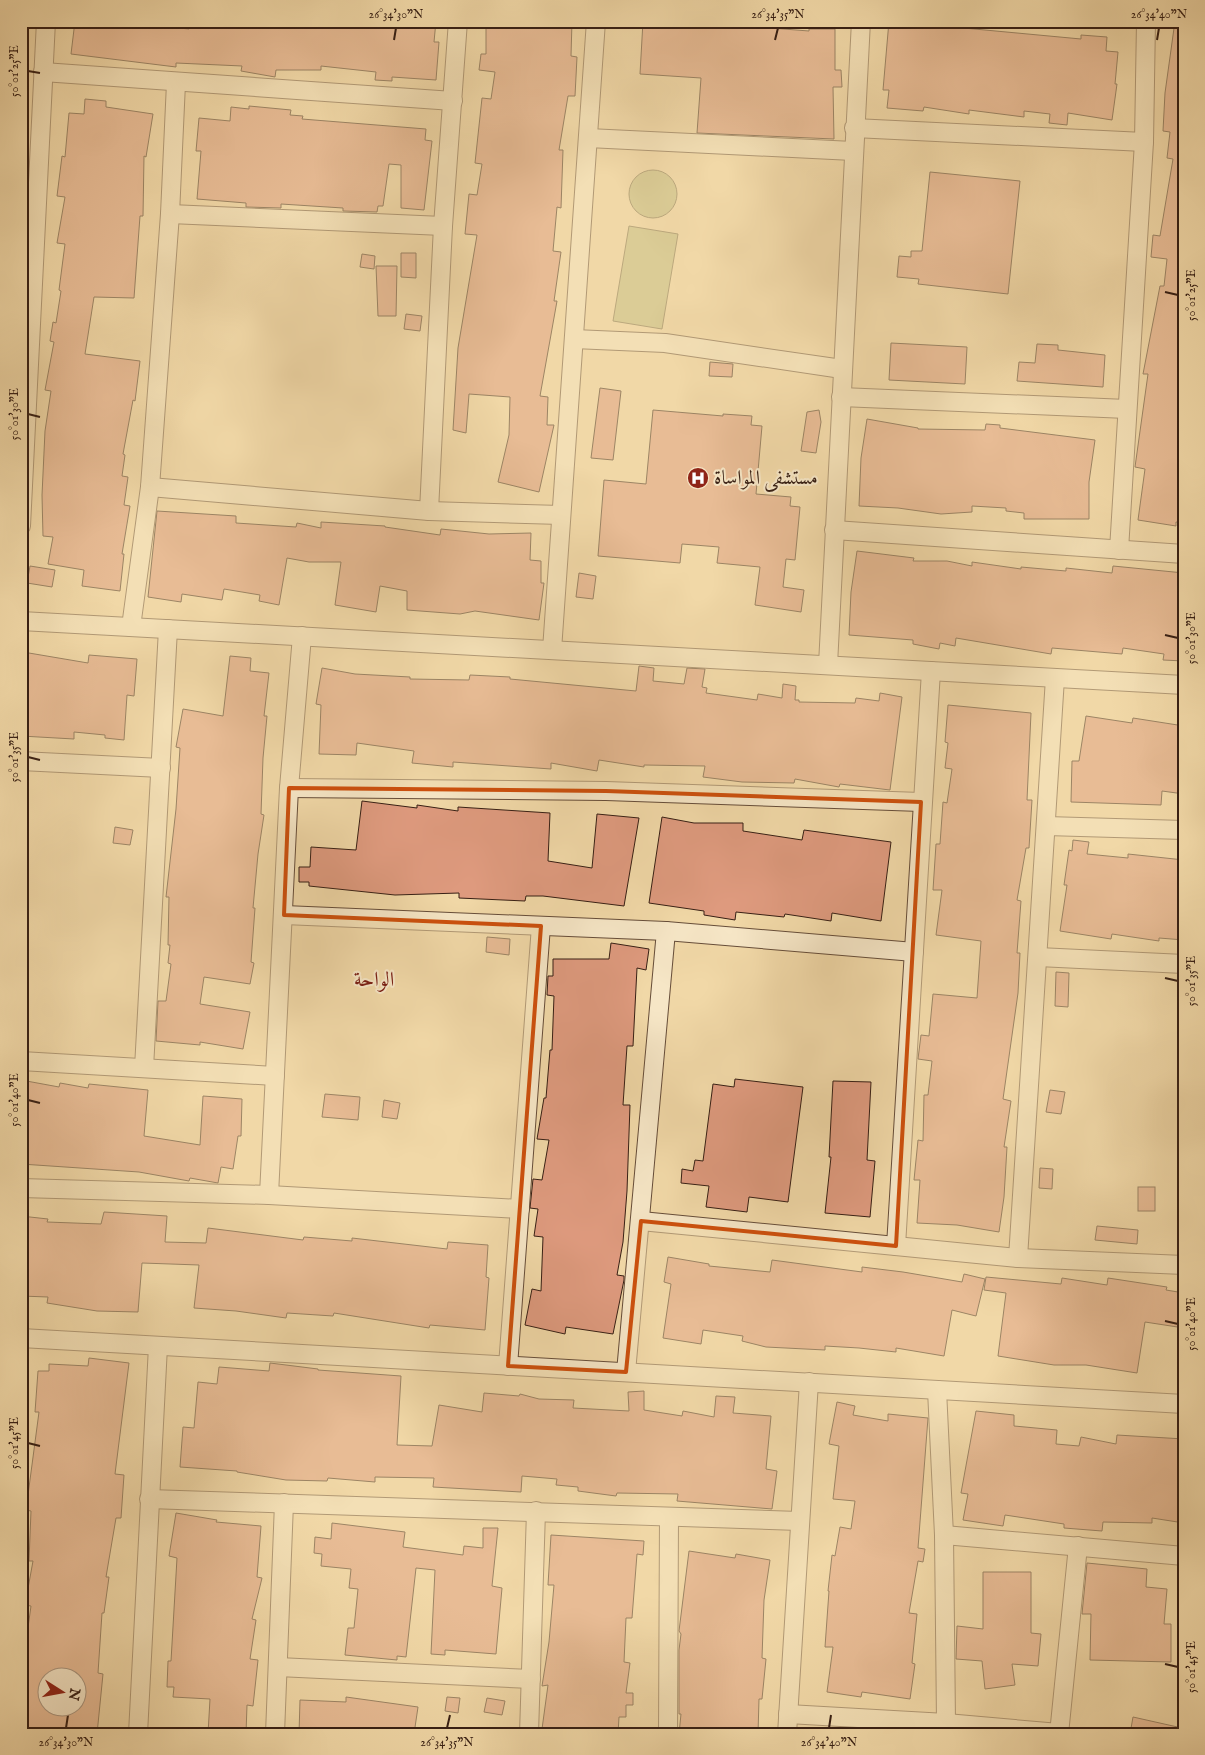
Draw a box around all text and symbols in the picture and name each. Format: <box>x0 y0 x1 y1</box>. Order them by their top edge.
text: 26°34'30"N <box>369 7 424 22</box>
text: 26°34'35"N <box>751 7 805 22</box>
text: 26°34'40"N <box>1131 7 1188 22</box>
text: 50°01'25"E <box>7 45 22 97</box>
text: 50°01'25"E <box>1184 269 1199 321</box>
text: 50°01'30"E <box>7 388 22 440</box>
hospital icon: مستشفى المواساة <box>686 466 710 490</box>
place label: مستشفى المواساة <box>714 466 818 492</box>
text: 50°01'30"E <box>1184 612 1199 664</box>
text: 50°01'35"E <box>7 732 22 782</box>
text: 50°01'35"E <box>1184 956 1199 1006</box>
district label: الواحة <box>354 967 394 994</box>
text: 50°01'40"E <box>7 1073 22 1127</box>
text: 50°01'40"E <box>1184 1297 1199 1351</box>
text: 50°01'45"E <box>7 1417 22 1469</box>
text: 50°01'45"E <box>1184 1641 1199 1693</box>
north arrow <box>38 1668 88 1718</box>
text: N <box>64 1686 84 1702</box>
text: 26°34'30"N <box>39 1735 94 1750</box>
text: 26°34'35"N <box>420 1735 474 1750</box>
text: 26°34'40"N <box>801 1735 858 1750</box>

